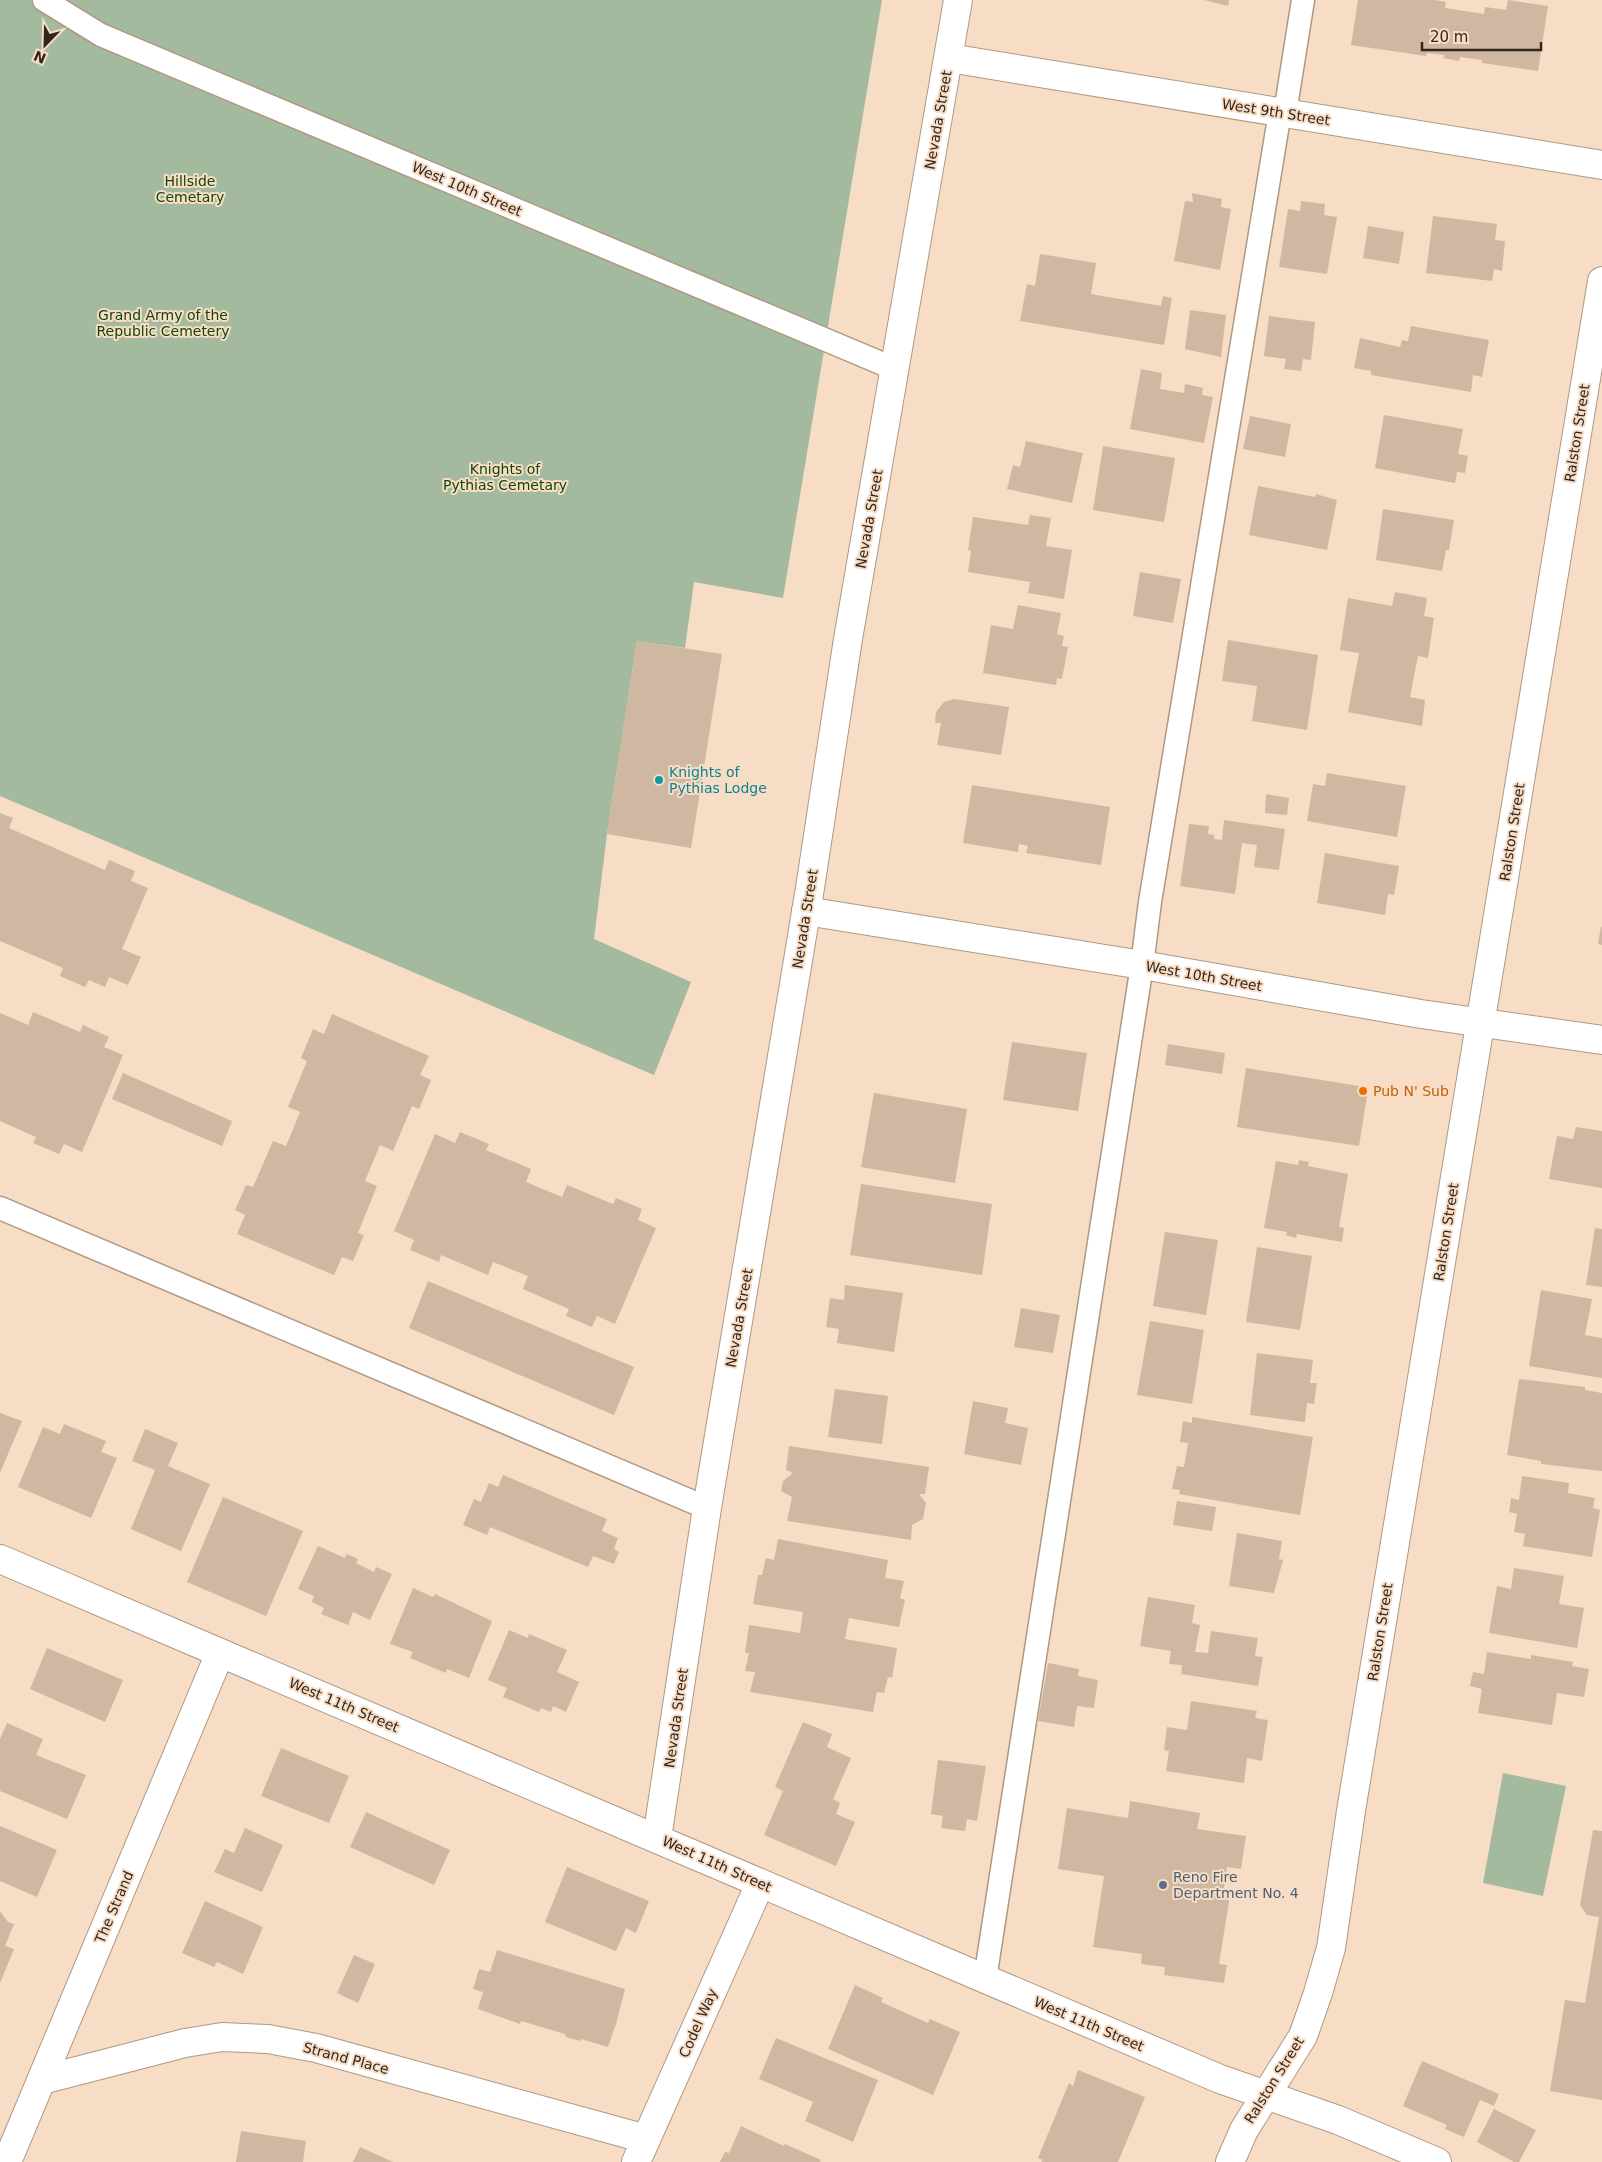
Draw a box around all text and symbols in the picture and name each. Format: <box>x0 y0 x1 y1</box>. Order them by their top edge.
north arrow <box>20 20 70 70</box>
scale bar <box>1422 20 1541 52</box>
text: 20 m <box>1430 28 1468 46</box>
text: N <box>31 47 48 67</box>
street label: Nevada Street <box>921 69 955 171</box>
street label: West 9th Street <box>1221 96 1332 129</box>
street label: West 10th Street <box>410 159 525 220</box>
park label: Hillside Cemetary <box>156 173 224 205</box>
park label: Grand Army of the Republic Cemetery <box>96 307 230 339</box>
street label: Ralston Street <box>1561 382 1593 483</box>
park label: Knights of Pythias Cemetary <box>443 461 567 493</box>
street label: Nevada Street <box>852 468 886 570</box>
place label: Knights of Pythias Lodge <box>669 764 767 796</box>
marker: Knights of Pythias Lodge <box>653 774 665 786</box>
street label: Ralston Street <box>1496 781 1528 882</box>
street label: Nevada Street <box>789 868 821 970</box>
street label: West 10th Street <box>1144 958 1264 994</box>
place label: Pub N' Sub <box>1373 1083 1449 1099</box>
marker: Pub N' Sub <box>1357 1085 1369 1097</box>
street label: Ralston Street <box>1430 1181 1462 1282</box>
street label: Nevada Street <box>722 1267 756 1369</box>
street label: Ralston Street <box>1364 1581 1396 1682</box>
street label: Nevada Street <box>661 1667 691 1769</box>
street label: West 11th Street <box>287 1675 402 1736</box>
street label: West 11th Street <box>660 1833 775 1896</box>
street label: The Strand <box>91 1868 136 1946</box>
place label: Reno Fire Department No. 4 <box>1173 1869 1299 1901</box>
marker: Reno Fire Department No. 4 <box>1157 1879 1169 1891</box>
street label: Codel Way <box>676 1986 720 2060</box>
street label: West 11th Street <box>1032 1994 1147 2055</box>
street label: Ralston Street <box>1241 2033 1307 2126</box>
street label: Strand Place <box>301 2039 391 2077</box>

